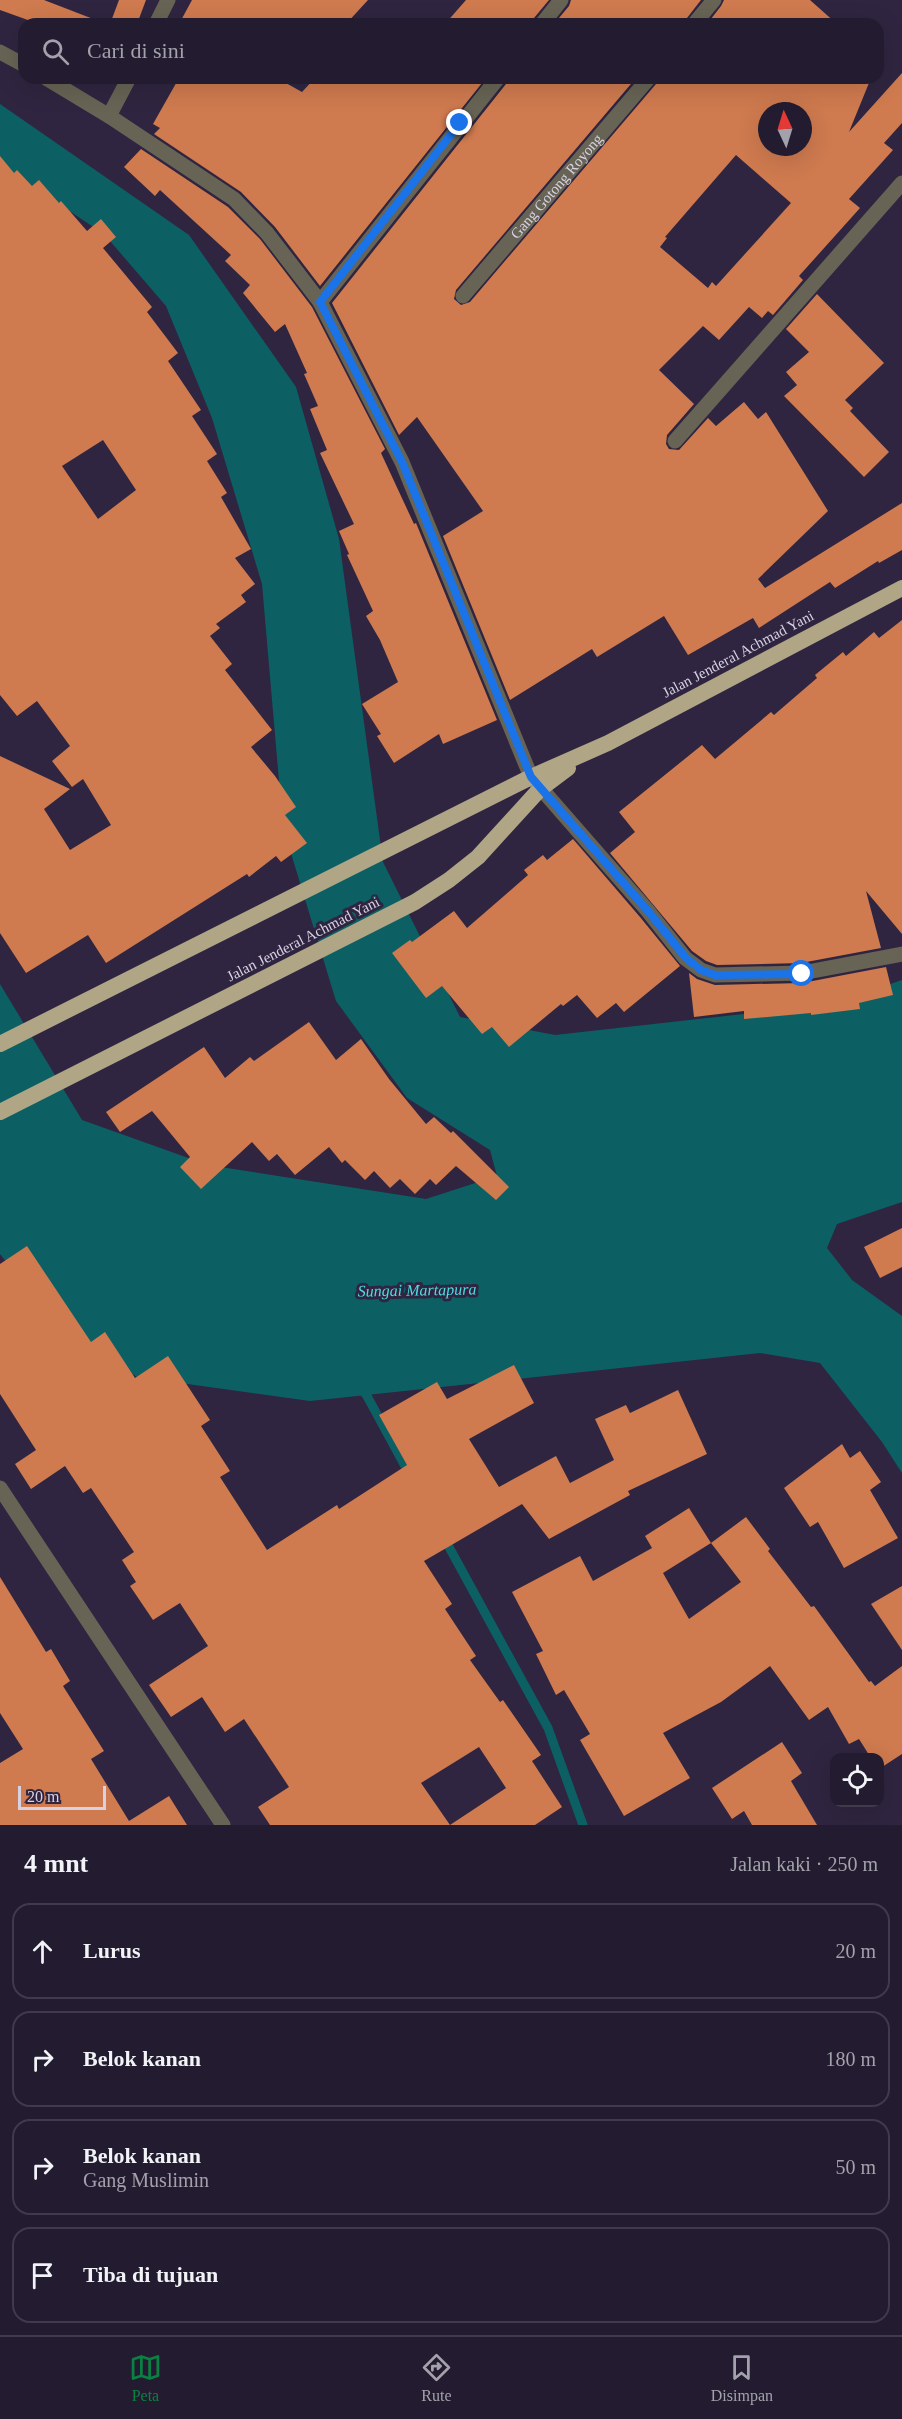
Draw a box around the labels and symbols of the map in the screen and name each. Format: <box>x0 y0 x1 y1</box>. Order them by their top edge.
north arrow <box>758 102 812 156</box>
route end <box>446 109 472 135</box>
street label: Gang Gotong Royong <box>507 130 606 242</box>
street label: Jalan Jenderal Achmad Yani <box>660 607 816 701</box>
street label: Jalan Jenderal Achmad Yani <box>224 893 382 985</box>
route start <box>788 960 814 986</box>
water label: Sungai Martapura <box>358 1280 476 1301</box>
scale bar <box>18 1783 106 1810</box>

